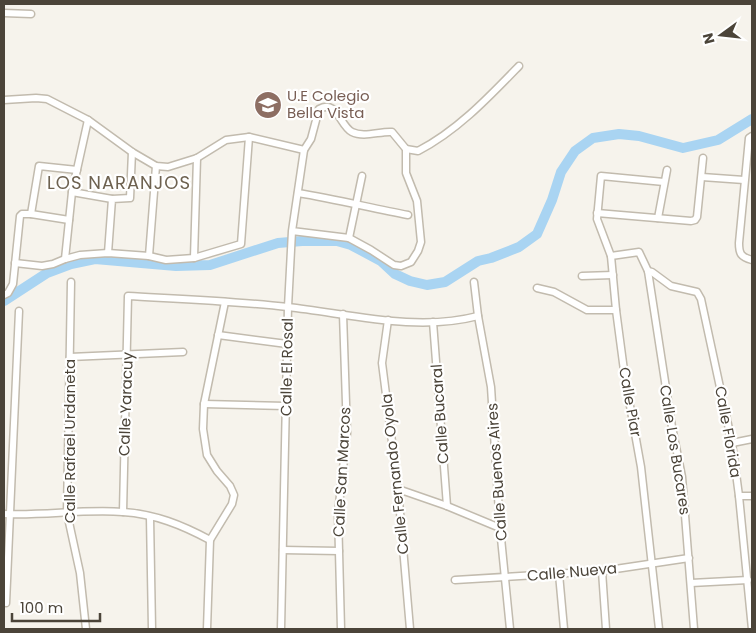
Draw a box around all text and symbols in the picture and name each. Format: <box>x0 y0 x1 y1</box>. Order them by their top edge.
north arrow <box>696 10 746 60</box>
text: N <box>697 31 719 46</box>
place label: U.E Colegio Bella Vista <box>287 85 370 123</box>
school or university icon: U.E Colegio Bella Vista <box>253 90 283 120</box>
district label: LOS NARANJOS <box>47 170 191 195</box>
street label: Calle El Rosal <box>275 318 298 416</box>
street label: Calle Yaracuy <box>113 351 138 456</box>
street label: Calle Rafael Urdaneta <box>59 359 80 523</box>
street label: Calle Bucaral <box>426 363 453 465</box>
street label: Calle Piar <box>614 365 647 439</box>
street label: Calle Los Bucares <box>655 384 696 516</box>
street label: Calle Florida <box>710 384 747 479</box>
street label: Calle Fernando Oyola <box>376 393 413 556</box>
street label: Calle Buenos Aires <box>481 402 512 542</box>
street label: Calle San Marcos <box>328 406 355 538</box>
street label: Calle Nueva <box>526 557 618 586</box>
scale bar <box>12 590 100 622</box>
text: 100 m <box>20 597 63 618</box>

